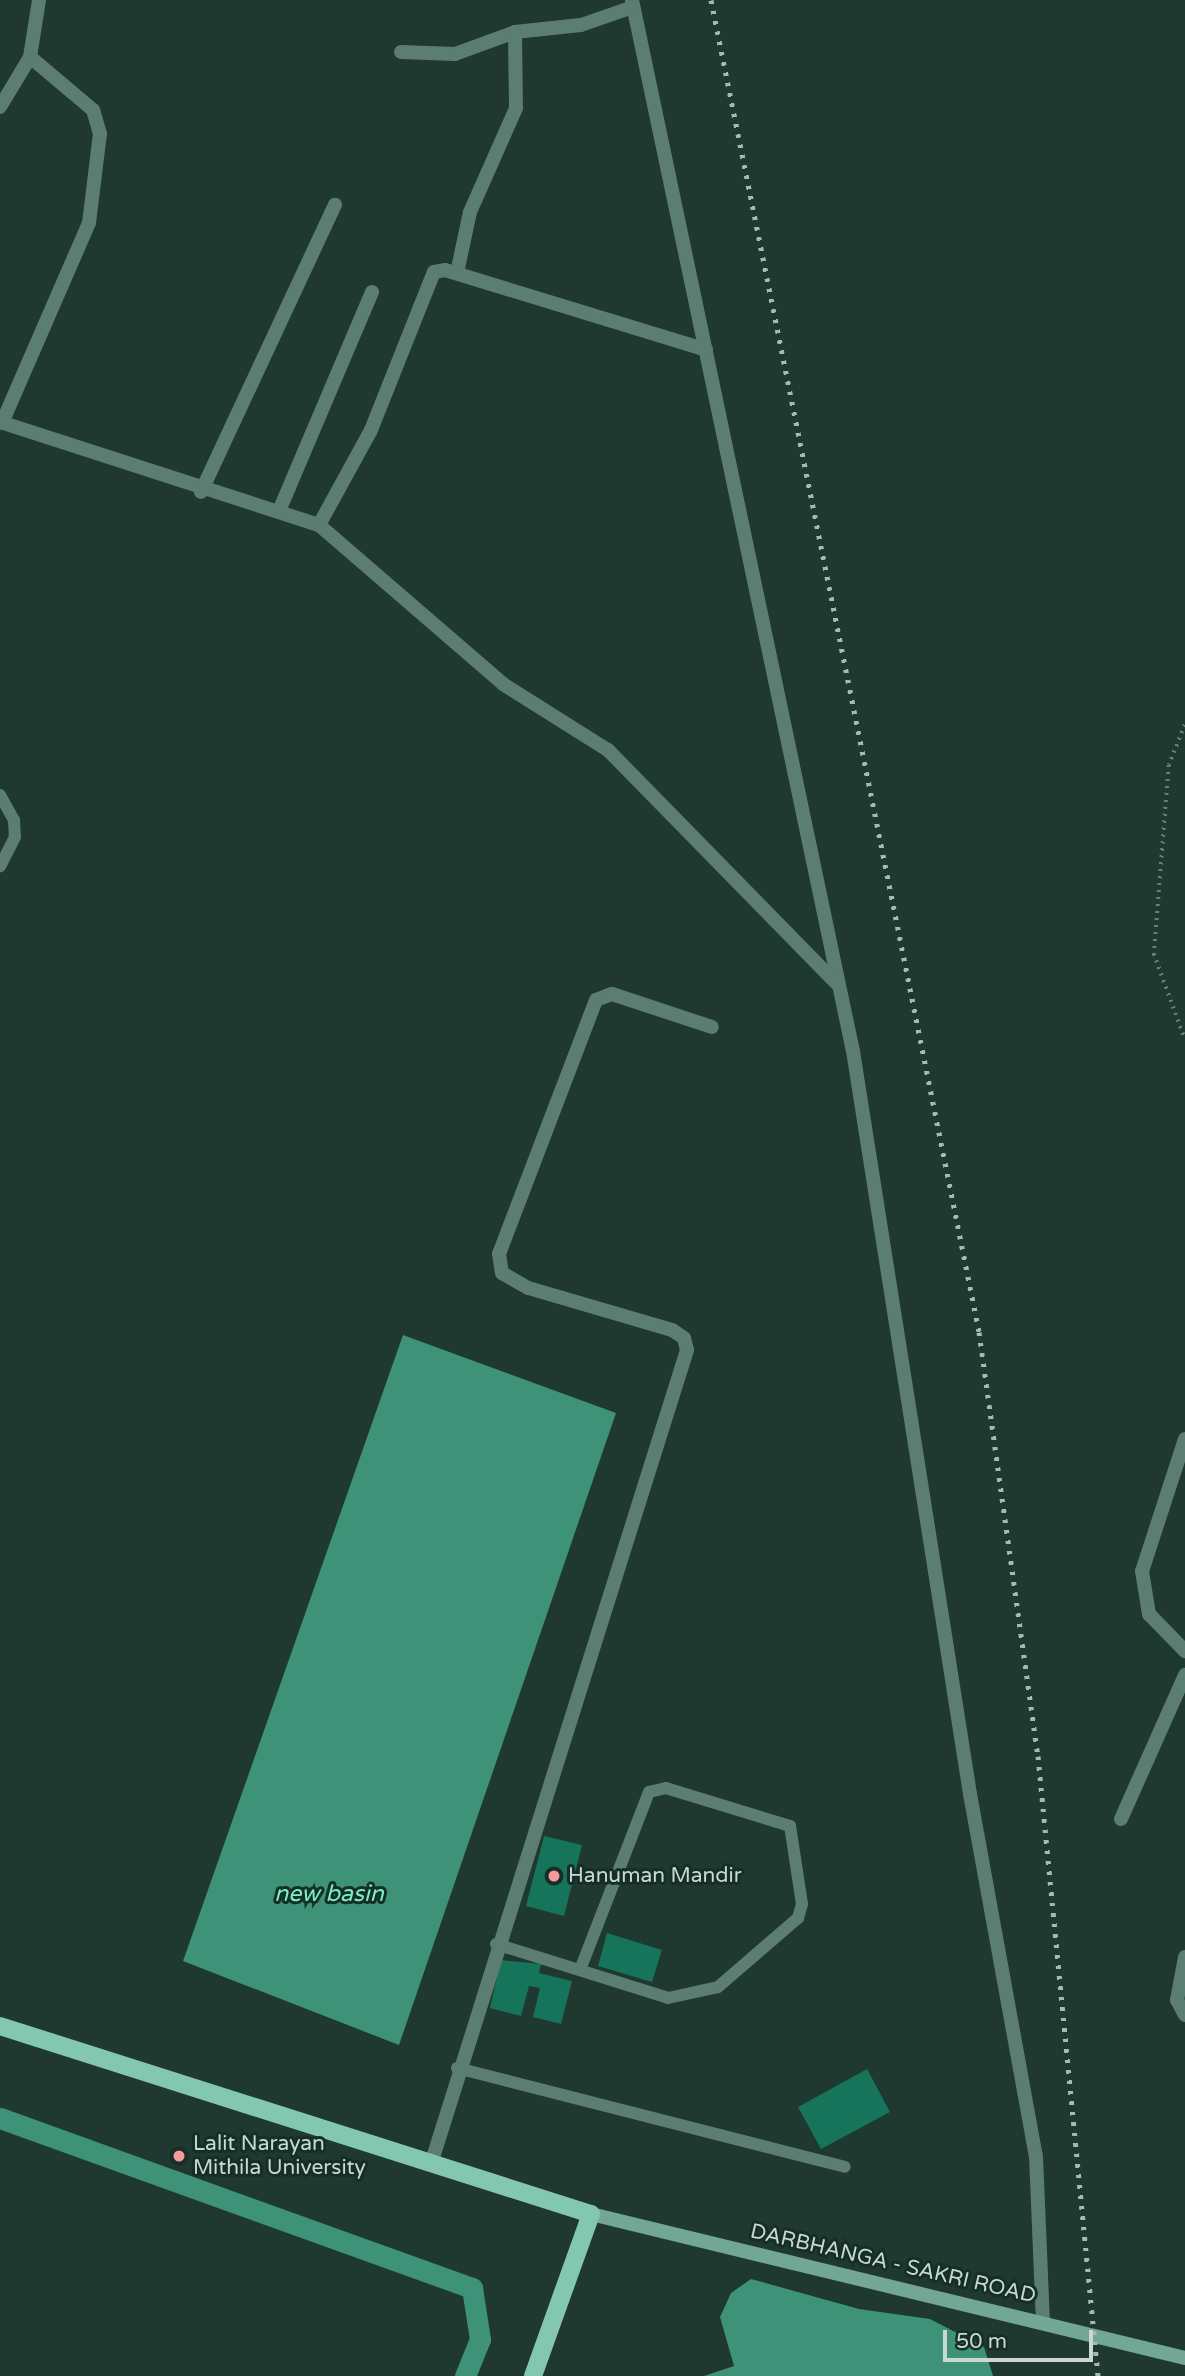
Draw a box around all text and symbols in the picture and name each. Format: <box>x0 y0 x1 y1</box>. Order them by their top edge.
place label: Hanuman Mandir <box>568 1863 742 1889</box>
marker: Hanuman Mandir <box>546 1868 562 1884</box>
water label: new basin <box>274 1880 384 1908</box>
place label: Lalit Narayan Mithila University <box>193 2131 366 2181</box>
marker: Lalit Narayan Mithila University <box>171 2148 187 2164</box>
street label: DARBHANGA - SAKRI ROAD <box>748 2219 1038 2309</box>
scale bar <box>947 2316 1098 2360</box>
text: 50 m <box>956 2329 1007 2354</box>

